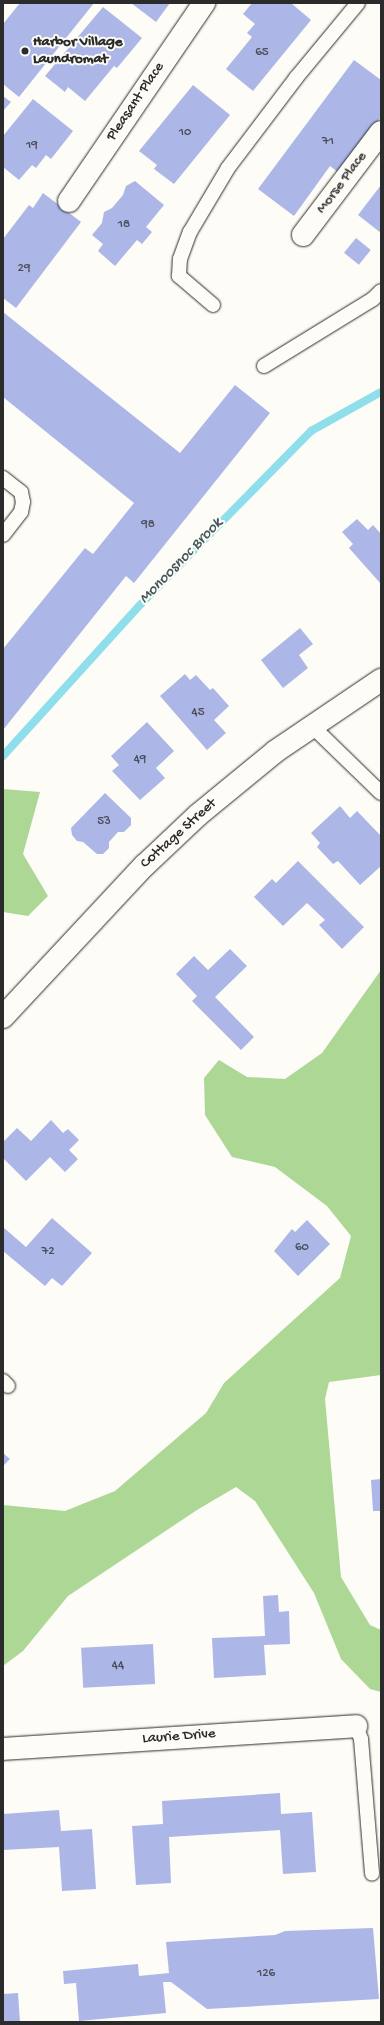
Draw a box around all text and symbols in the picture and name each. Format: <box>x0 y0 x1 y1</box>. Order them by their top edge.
place label: Harbor Village Laundromat <box>33 33 123 68</box>
house number: 65 <box>255 45 269 61</box>
marker: Harbor Village Laundromat <box>20 46 30 56</box>
street label: Pleasant Place <box>103 59 169 145</box>
house number: 10 <box>179 125 191 141</box>
house number: 71 <box>322 134 334 150</box>
house number: 19 <box>26 138 38 154</box>
street label: Morse Place <box>313 148 371 218</box>
house number: 18 <box>118 217 130 233</box>
house number: 29 <box>18 261 30 277</box>
water label: Monoosnoc Brook <box>136 515 228 609</box>
house number: 98 <box>141 517 155 533</box>
house number: 45 <box>192 705 204 721</box>
house number: 49 <box>134 752 146 768</box>
street label: Cottage Street <box>137 795 221 873</box>
house number: 53 <box>97 814 111 830</box>
house number: 60 <box>295 1240 309 1256</box>
house number: 72 <box>41 1244 55 1260</box>
house number: 44 <box>112 1658 124 1674</box>
street label: Laurie Drive <box>142 1725 216 1749</box>
house number: 126 <box>257 1966 275 1982</box>

